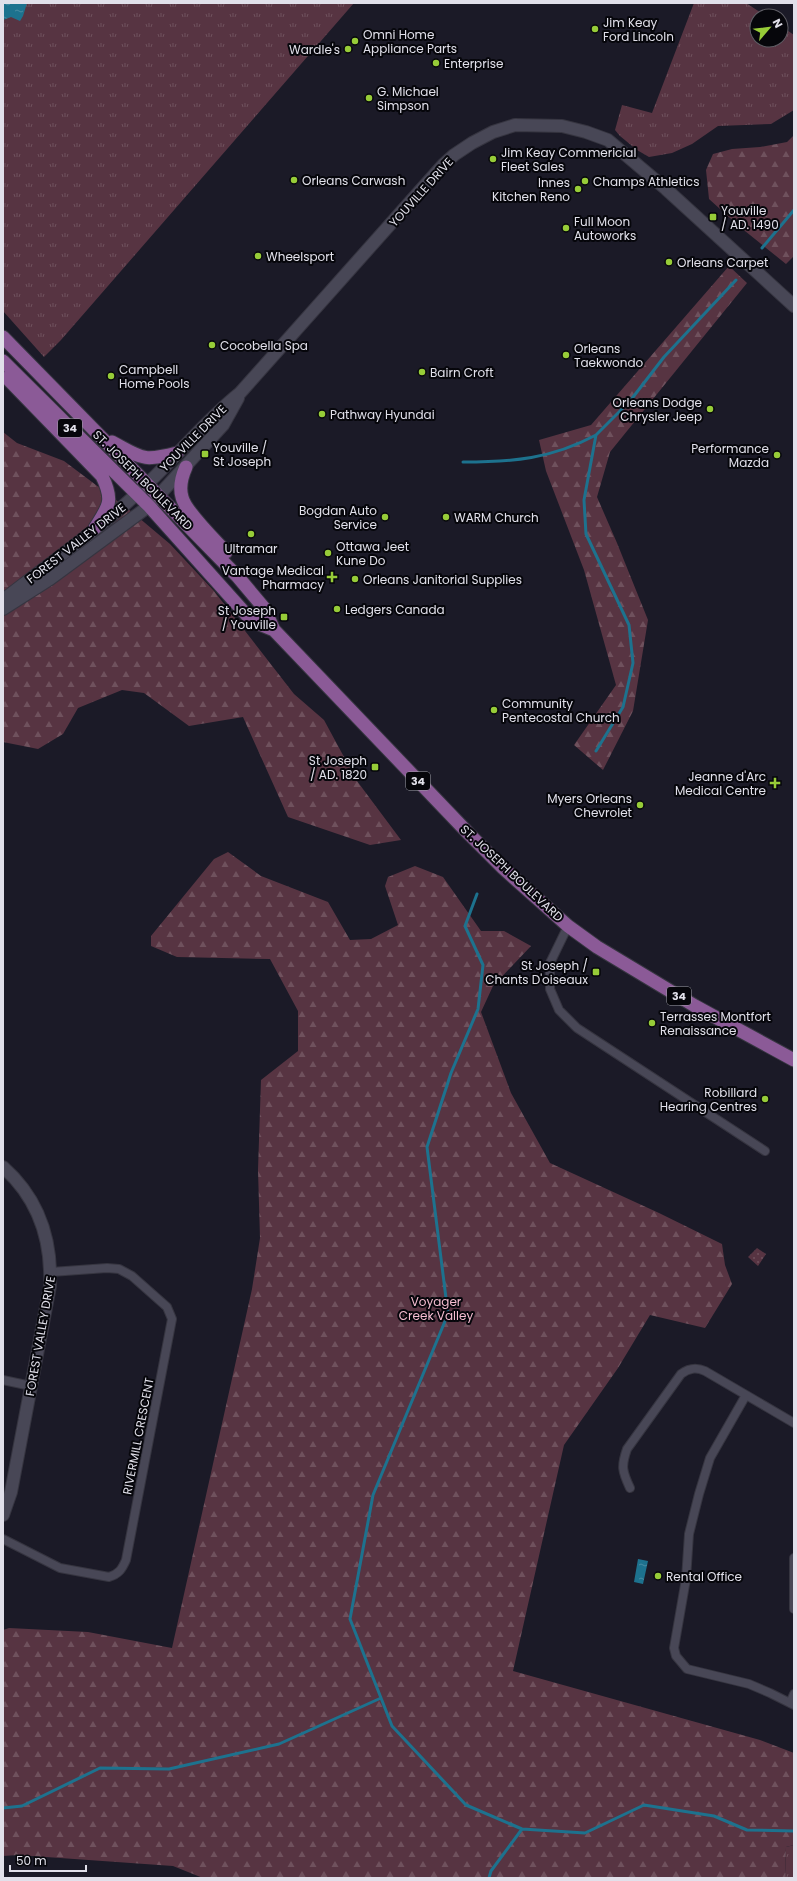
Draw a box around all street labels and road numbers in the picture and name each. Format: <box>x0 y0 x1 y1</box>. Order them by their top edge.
street label: YOUVILLE DRIVE <box>385 153 457 231</box>
street label: YOUVILLE DRIVE <box>156 401 230 475</box>
road number: 34 <box>58 419 82 437</box>
street label: ST. JOSEPH BOULEVARD <box>89 426 197 534</box>
street label: FOREST VALLEY DRIVE <box>23 499 129 587</box>
road number: 34 <box>406 772 430 790</box>
street label: ST. JOSEPH BOULEVARD <box>457 821 567 925</box>
road number: 34 <box>667 987 691 1005</box>
street label: FOREST VALLEY DRIVE <box>21 1275 59 1397</box>
street label: RIVERMILL CRESCENT <box>118 1376 158 1496</box>

